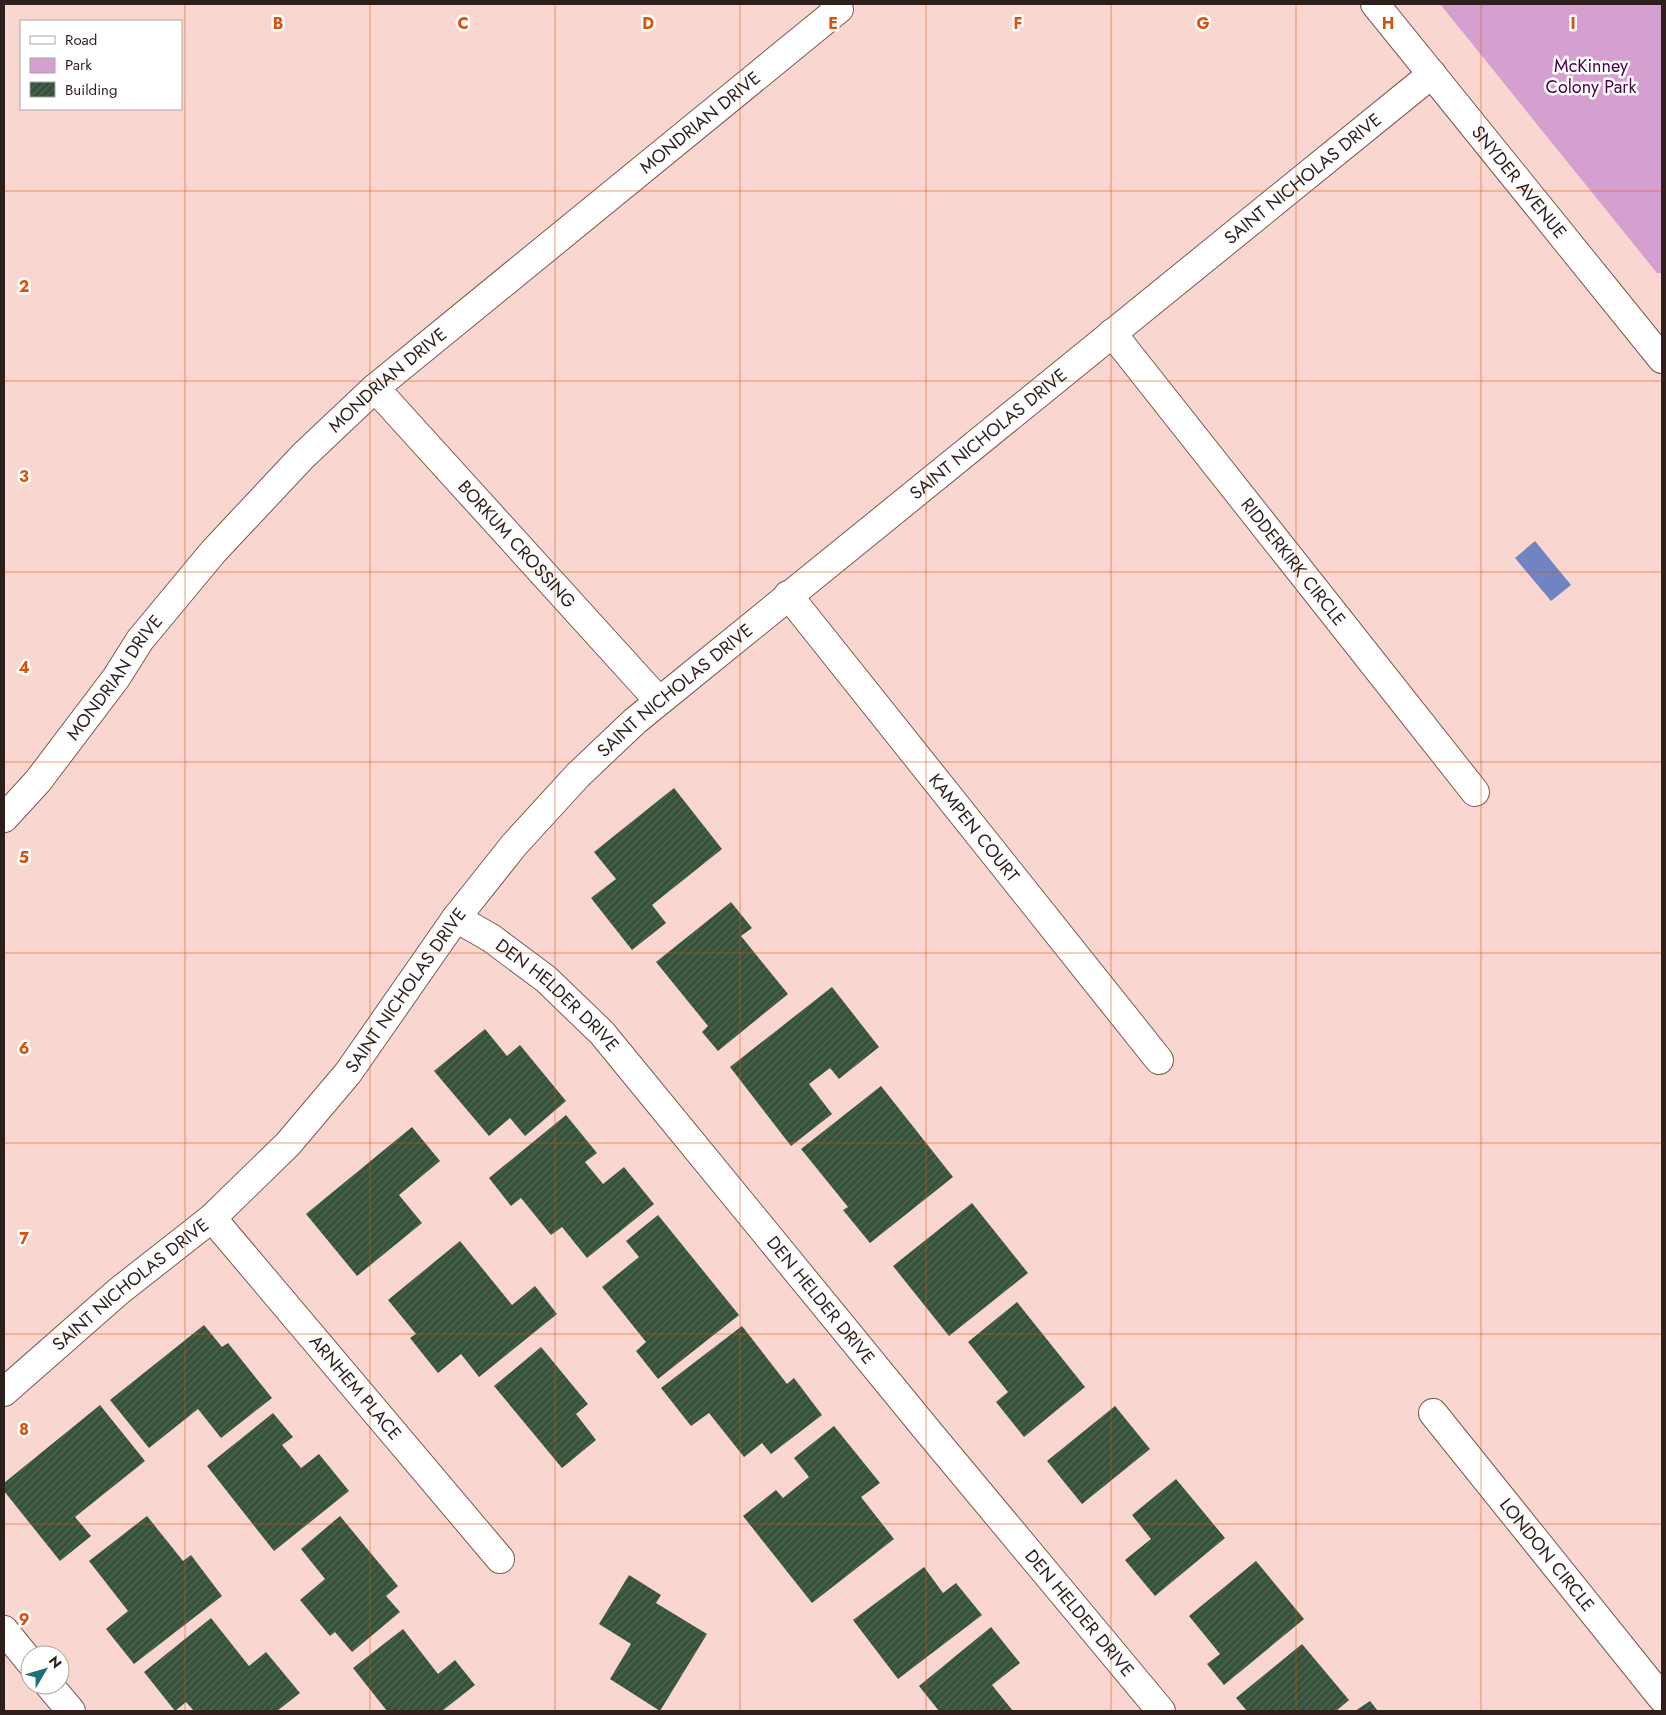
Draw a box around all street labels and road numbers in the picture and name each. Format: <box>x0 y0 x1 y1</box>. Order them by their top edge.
street label: MONDRIAN DRIVE <box>634 65 766 180</box>
street label: SAINT NICHOLAS DRIVE <box>1218 107 1387 251</box>
street label: SNYDER AVENUE <box>1465 120 1573 244</box>
street label: MONDRIAN DRIVE <box>322 321 452 439</box>
street label: SAINT NICHOLAS DRIVE <box>904 362 1073 506</box>
street label: BORKUM CROSSING <box>452 475 582 614</box>
street label: RIDDERKIRK CIRCLE <box>1234 493 1352 631</box>
street label: MONDRIAN DRIVE <box>60 609 169 746</box>
street label: SAINT NICHOLAS DRIVE <box>591 617 758 763</box>
street label: KAMPEN COURT <box>922 768 1026 888</box>
street label: SAINT NICHOLAS DRIVE <box>339 902 472 1078</box>
street label: DEN HELDER DRIVE <box>490 933 625 1057</box>
street label: SAINT NICHOLAS DRIVE <box>46 1212 214 1357</box>
street label: DEN HELDER DRIVE <box>760 1231 881 1370</box>
street label: ARNHEM PLACE <box>303 1329 407 1446</box>
street label: LONDON CIRCLE <box>1493 1493 1601 1617</box>
street label: DEN HELDER DRIVE <box>1019 1544 1140 1682</box>

